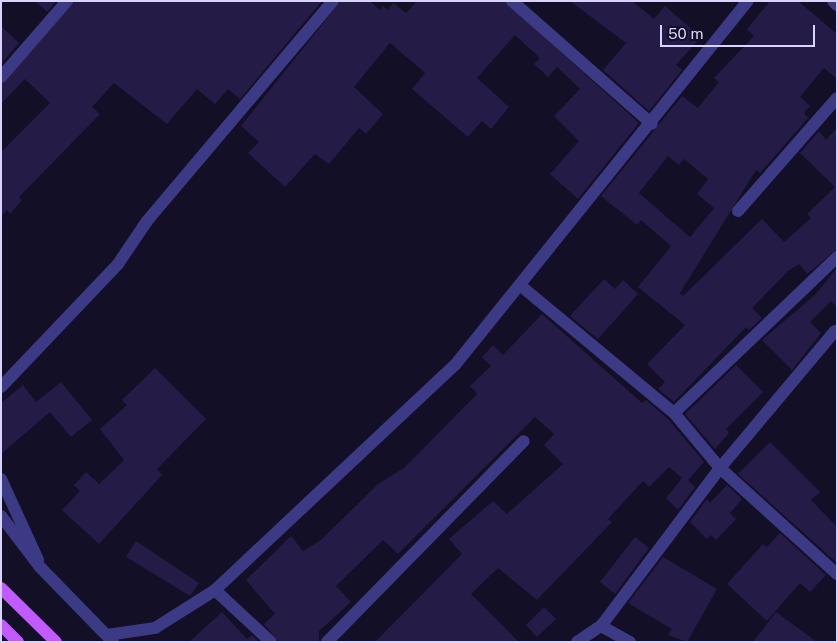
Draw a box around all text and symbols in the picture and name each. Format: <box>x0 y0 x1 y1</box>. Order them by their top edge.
scale bar <box>663 15 818 47</box>
text: 50 m <box>668 25 703 42</box>

